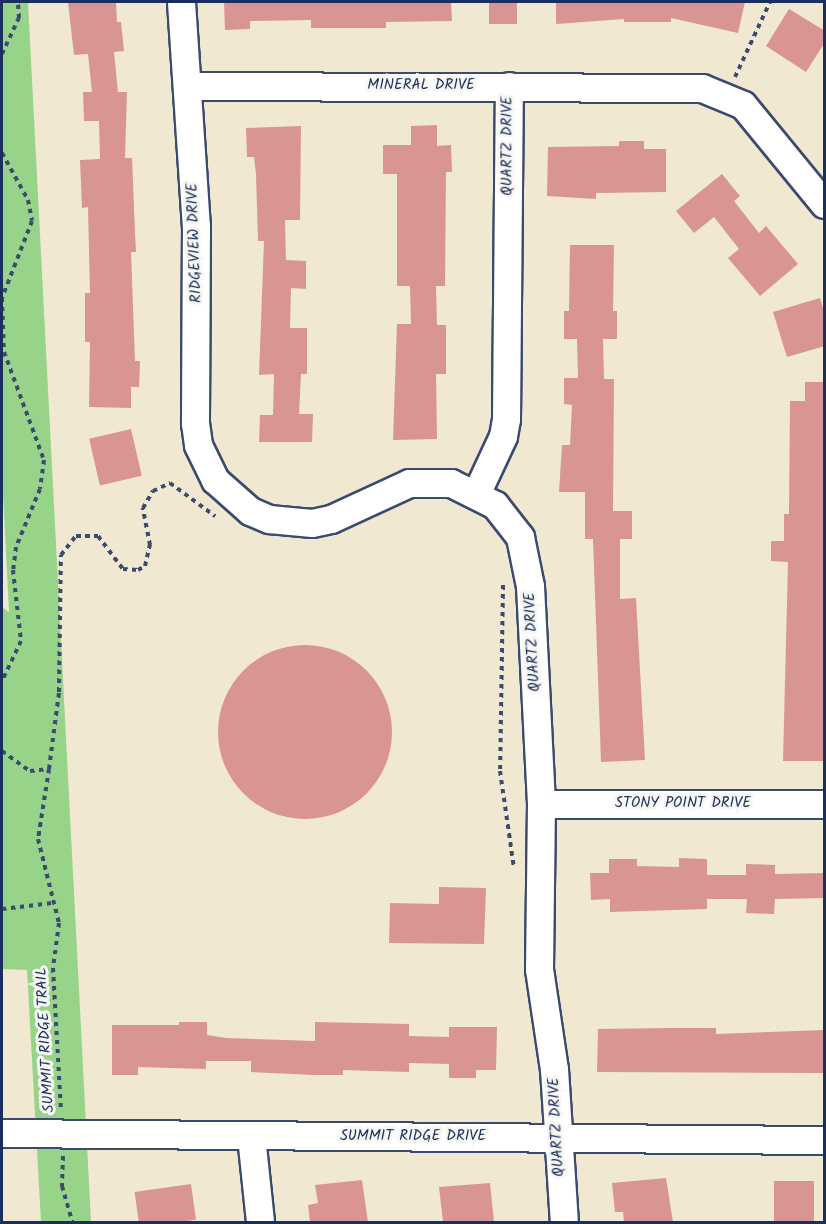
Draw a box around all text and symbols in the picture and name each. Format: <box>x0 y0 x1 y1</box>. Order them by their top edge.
street label: MINERAL DRIVE <box>367 77 475 95</box>
street label: QUARTZ DRIVE <box>499 96 517 196</box>
street label: RIDGEVIEW DRIVE <box>184 183 206 303</box>
street label: QUARTZ DRIVE <box>521 592 545 692</box>
street label: STONY POINT DRIVE <box>615 795 751 813</box>
street label: SUMMIT RIDGE TRAIL <box>33 967 59 1113</box>
street label: QUARTZ DRIVE <box>545 1077 569 1177</box>
street label: SUMMIT RIDGE DRIVE <box>340 1128 486 1146</box>

